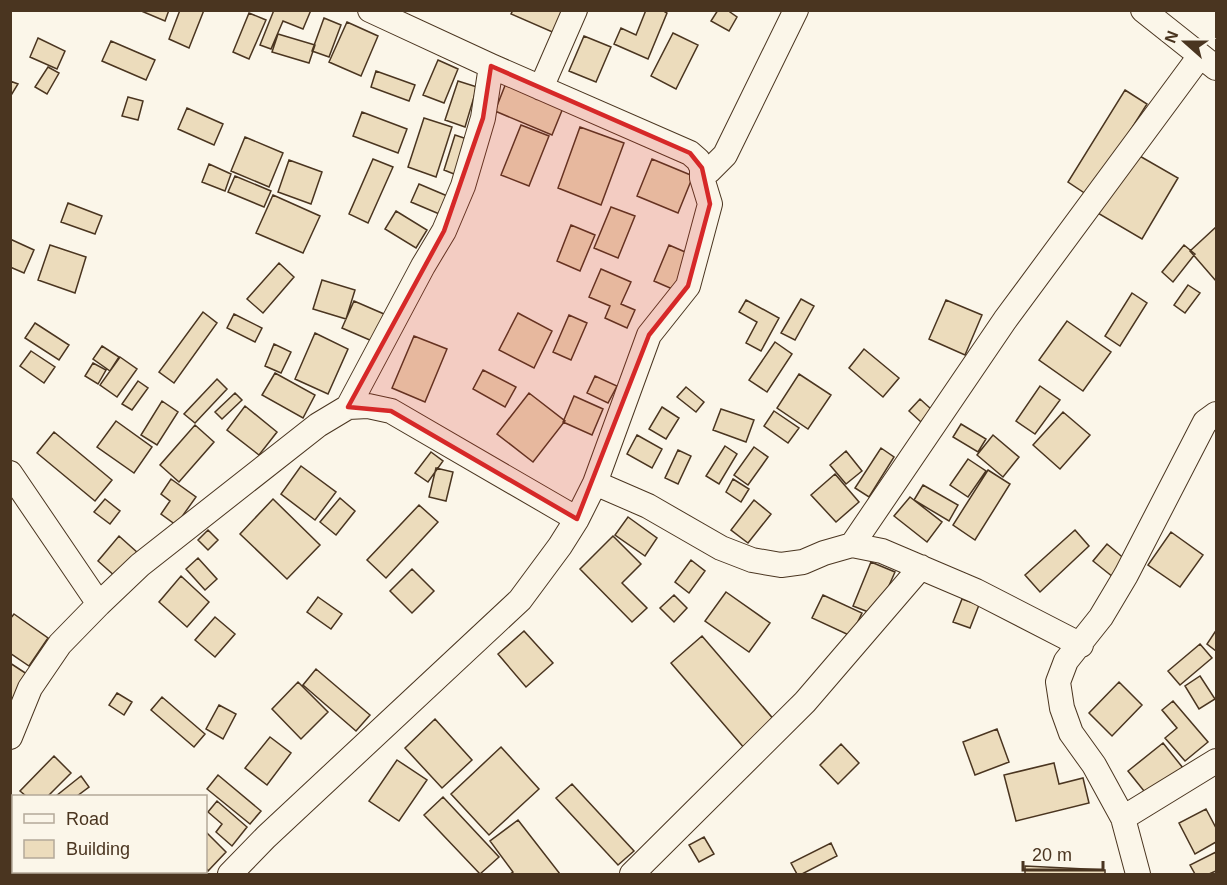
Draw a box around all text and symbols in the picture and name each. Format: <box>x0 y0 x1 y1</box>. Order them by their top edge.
north arrow <box>1155 12 1215 72</box>
text: N <box>1161 28 1181 45</box>
legend <box>12 795 207 873</box>
text: Road <box>66 809 109 829</box>
scale bar <box>1023 834 1102 872</box>
text: Building <box>66 839 130 859</box>
text: 20 m <box>1032 845 1072 865</box>

